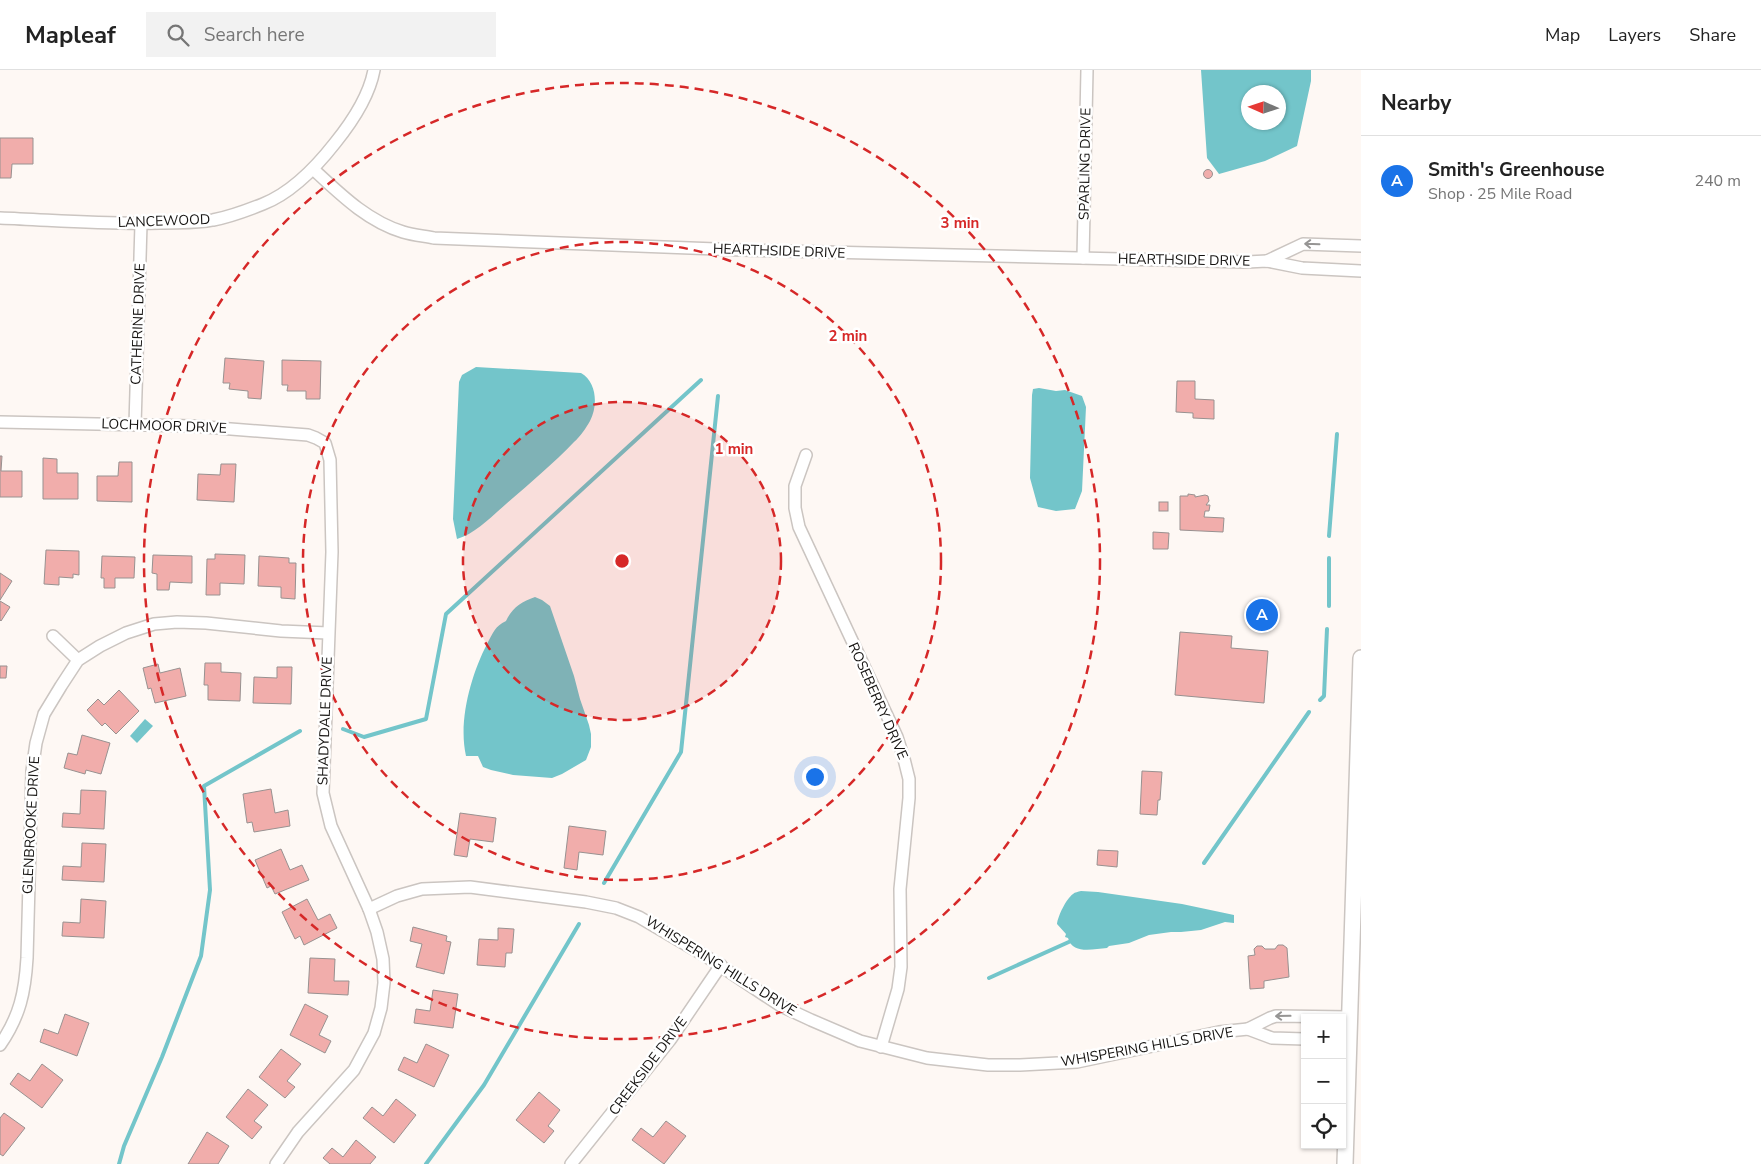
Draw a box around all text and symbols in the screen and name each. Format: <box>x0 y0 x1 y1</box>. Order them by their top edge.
search box <box>146 12 496 57</box>
text: Mapleaf <box>25 19 116 51</box>
icon: search <box>164 21 192 49</box>
text: Search here <box>204 22 305 48</box>
text: Map <box>1545 23 1580 47</box>
text: Layers <box>1608 23 1661 47</box>
text: Share <box>1689 23 1736 47</box>
north arrow <box>1241 85 1286 130</box>
text: Nearby <box>1381 89 1451 117</box>
street label: SPARLING DRIVE <box>1075 108 1095 220</box>
text: Smith's Greenhouse <box>1428 157 1605 183</box>
text: A <box>1391 170 1403 192</box>
text: 240 m <box>1694 170 1741 192</box>
text: Shop · 25 Mile Road <box>1428 183 1572 205</box>
street label: LANCEWOOD <box>117 210 211 232</box>
text: 3 min <box>941 213 979 233</box>
street label: HEARTHSIDE DRIVE <box>712 239 846 263</box>
one-way arrow <box>1305 239 1321 249</box>
street label: HEARTHSIDE DRIVE <box>1118 249 1250 271</box>
street label: CATHERINE DRIVE <box>126 263 150 385</box>
text: 2 min <box>829 326 867 346</box>
street label: LOCHMOOR DRIVE <box>101 414 227 438</box>
text: 1 min <box>715 439 753 459</box>
centre of rings <box>613 552 631 570</box>
pin: A <box>1246 596 1278 634</box>
street label: ROSEBERRY DRIVE <box>844 640 912 762</box>
street label: SHADYDALE DRIVE <box>313 656 337 786</box>
street label: GLENBROOKE DRIVE <box>18 756 44 894</box>
your location <box>802 764 828 790</box>
street label: WHISPERING HILLS DRIVE <box>642 912 800 1020</box>
one-way arrow <box>1276 1012 1292 1021</box>
street label: CREEKSIDE DRIVE <box>605 1013 691 1119</box>
map controls <box>1301 1014 1346 1149</box>
button: + <box>1301 1014 1346 1059</box>
street label: WHISPERING HILLS DRIVE <box>1059 1022 1235 1072</box>
button: − <box>1301 1059 1346 1104</box>
button: locate <box>1301 1104 1346 1149</box>

